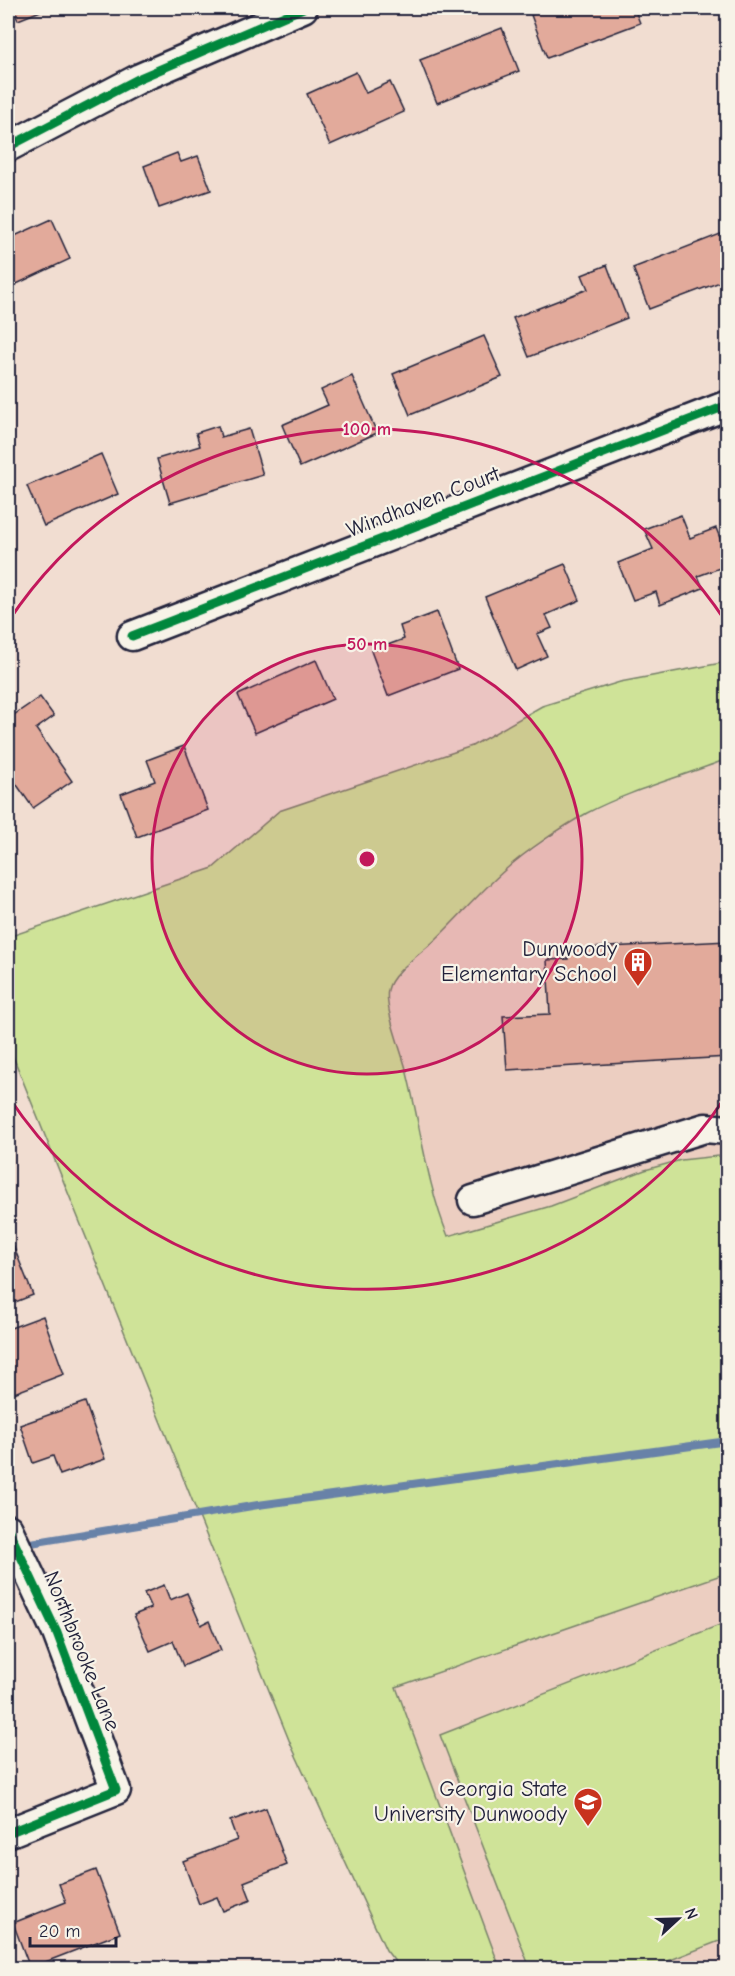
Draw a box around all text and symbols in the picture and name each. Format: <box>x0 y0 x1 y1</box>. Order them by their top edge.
text: 100 m <box>343 419 391 440</box>
street label: Windhaven Court <box>343 461 504 543</box>
text: 50 m <box>347 634 387 655</box>
centre of rings <box>357 849 377 869</box>
place label: Dunwoody Elementary School <box>441 936 617 987</box>
building icon: Dunwoody Elementary School <box>622 946 654 988</box>
street label: Northbrooke Lane <box>38 1567 126 1735</box>
place label: Georgia State University Dunwoody <box>374 1776 567 1827</box>
school or university icon: Georgia State University Dunwoody <box>572 1786 604 1828</box>
north arrow <box>648 1889 708 1949</box>
text: N <box>681 1906 701 1922</box>
scale bar <box>30 1910 116 1948</box>
text: 20 m <box>39 1921 80 1942</box>

